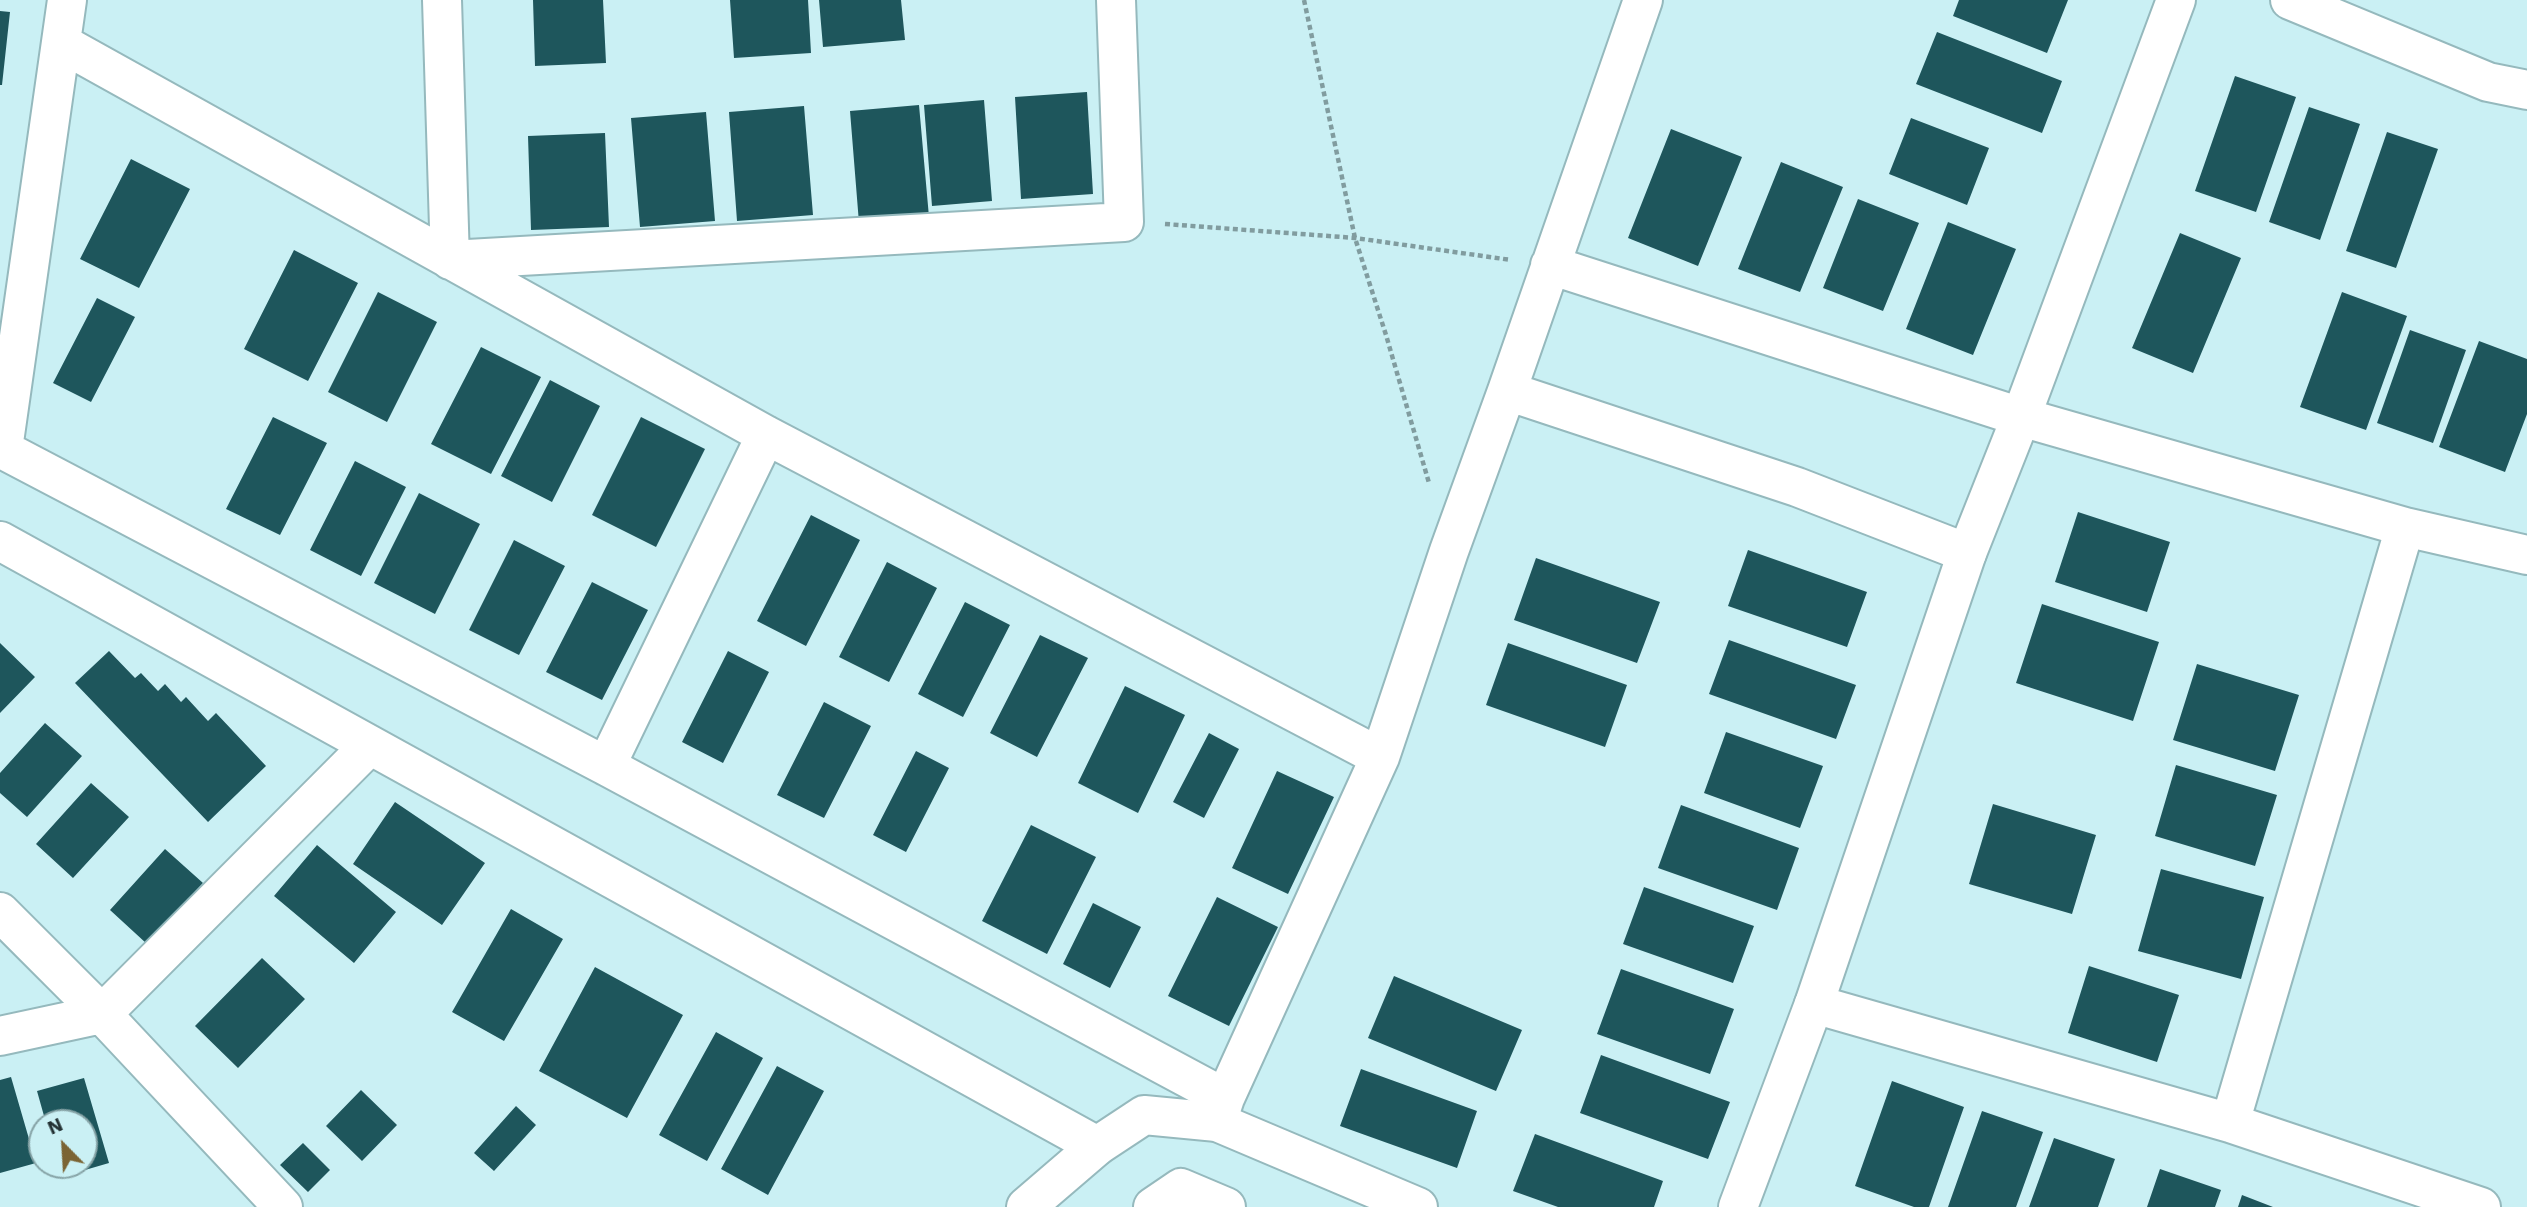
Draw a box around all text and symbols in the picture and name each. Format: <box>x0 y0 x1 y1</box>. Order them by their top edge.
north arrow <box>28 1109 98 1179</box>
text: N <box>44 1113 66 1140</box>

